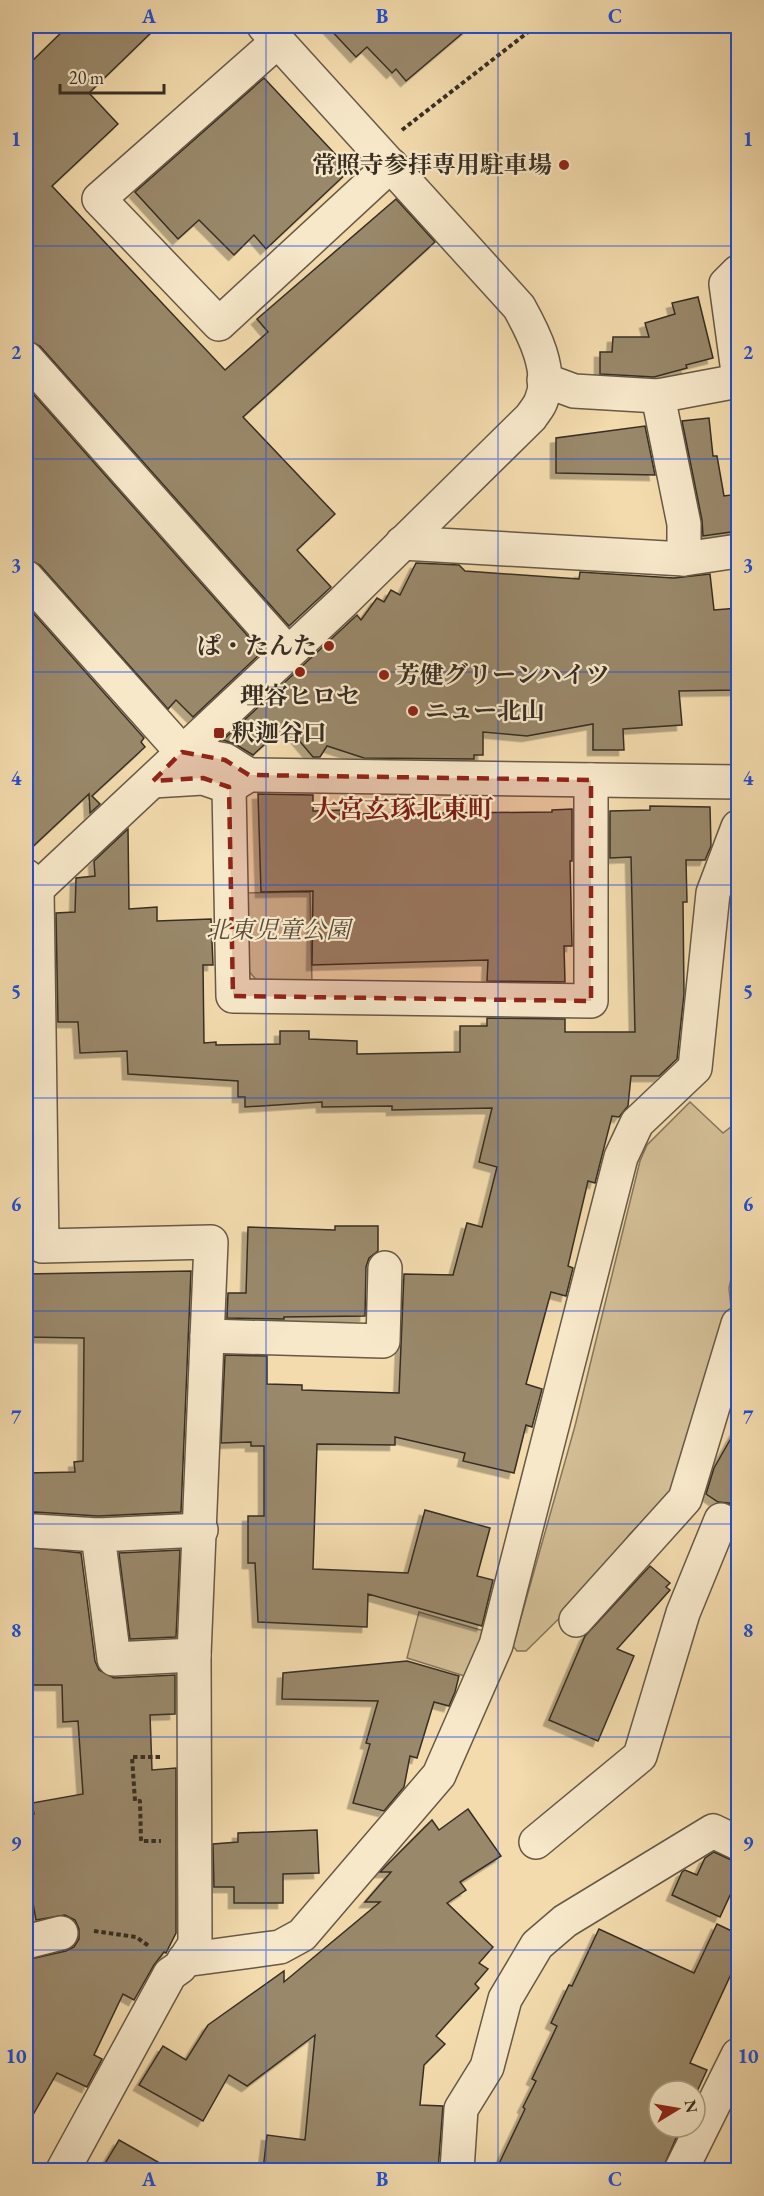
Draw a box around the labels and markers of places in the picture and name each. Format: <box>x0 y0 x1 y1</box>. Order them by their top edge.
place label: 常照寺参拝専用駐車場 <box>312 149 552 180</box>
marker: 常照寺参拝専用駐車場 <box>557 158 571 172</box>
place label: ぱ・たんた <box>197 630 317 661</box>
marker: ぱ・たんた <box>322 639 336 653</box>
place label: 芳健グリーンハイツ <box>396 659 610 690</box>
marker: 理容ヒロセ <box>293 665 307 679</box>
marker: 芳健グリーンハイツ <box>377 668 391 682</box>
place label: 理容ヒロセ <box>240 680 360 711</box>
place label: ニュー北山 <box>425 695 545 726</box>
marker: ニュー北山 <box>406 704 420 718</box>
place label: 釈迦谷口 <box>231 717 327 748</box>
marker: 釈迦谷口 <box>212 726 226 740</box>

